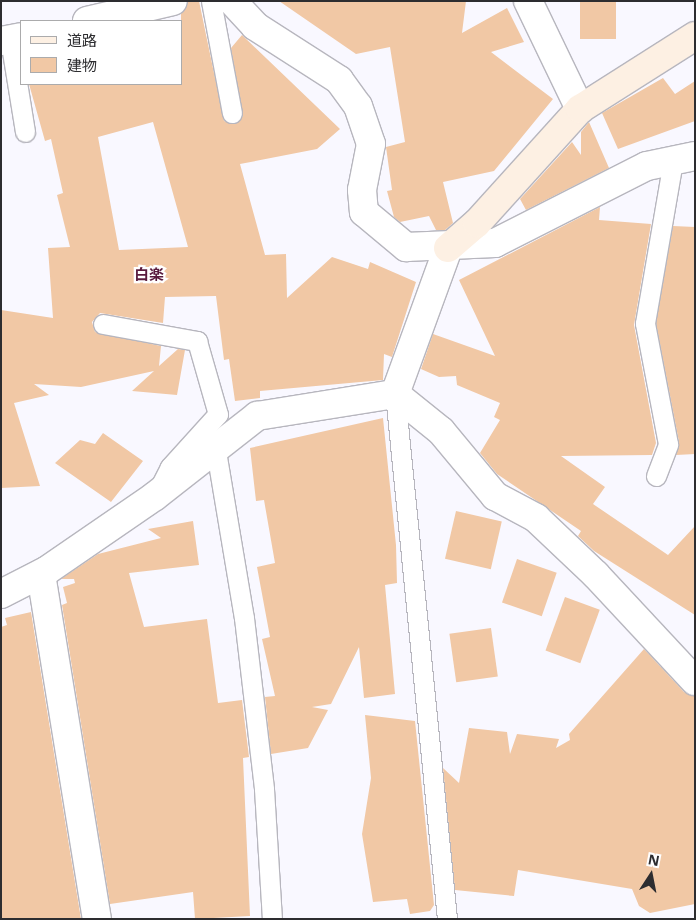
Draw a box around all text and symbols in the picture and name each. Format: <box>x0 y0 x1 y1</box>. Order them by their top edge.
legend <box>20 20 182 85</box>
text: 道路 <box>67 30 97 50</box>
text: 建物 <box>67 55 97 75</box>
district label: 白楽 <box>134 266 164 284</box>
text: N <box>647 849 661 870</box>
north arrow <box>626 850 676 900</box>

